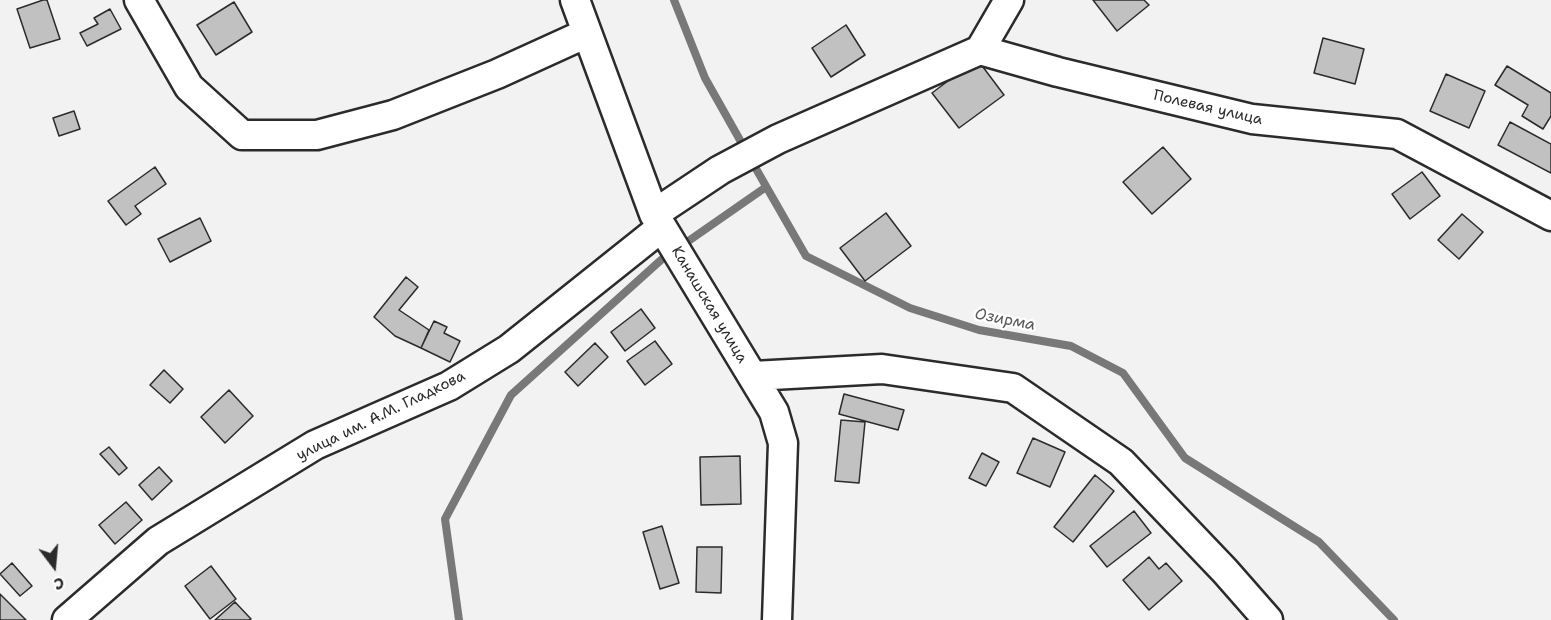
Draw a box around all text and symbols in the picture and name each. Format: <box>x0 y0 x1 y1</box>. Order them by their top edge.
street label: Полевая улица <box>1152 87 1264 129</box>
street label: Канашская улица <box>667 243 751 367</box>
water label: Озирма <box>973 305 1037 335</box>
street label: улица им. А.М. Гладкова <box>294 367 468 465</box>
north arrow <box>24 536 84 596</box>
text: С <box>51 572 67 595</box>

